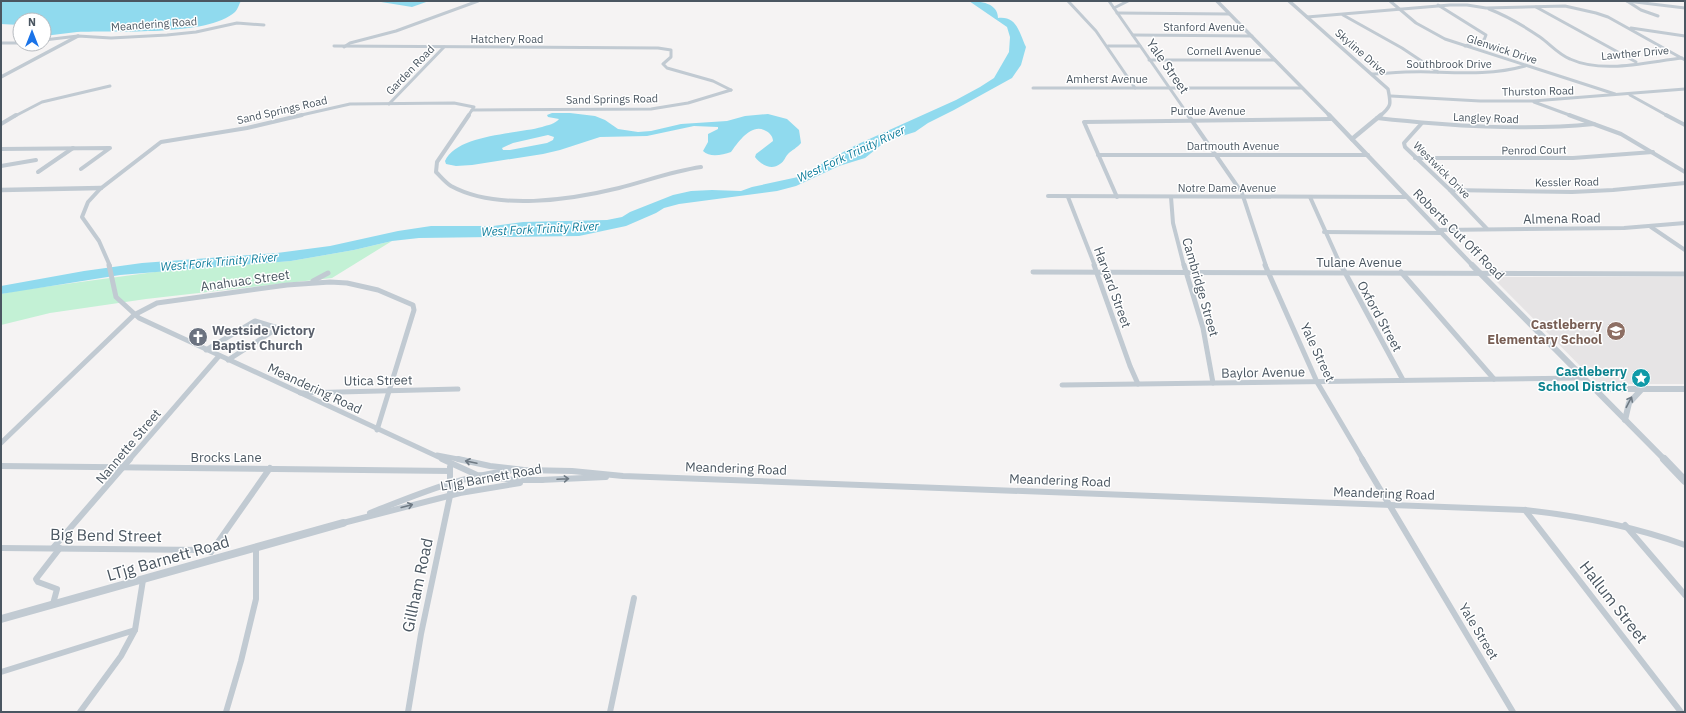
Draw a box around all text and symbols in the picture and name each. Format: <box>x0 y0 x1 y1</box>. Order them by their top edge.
north arrow <box>12 12 52 52</box>
street label: Meandering Road <box>110 14 198 34</box>
text: N <box>28 15 36 29</box>
street label: Stanford Avenue <box>1163 20 1245 34</box>
street label: Skyline Drive <box>1332 26 1390 78</box>
street label: Glenwick Drive <box>1465 31 1539 67</box>
street label: Hatchery Road <box>471 32 543 46</box>
street label: Yale Street <box>1142 35 1193 97</box>
street label: Garden Road <box>383 42 437 98</box>
street label: Lawther Drive <box>1600 43 1670 63</box>
street label: Cornell Avenue <box>1187 44 1261 58</box>
street label: Southbrook Drive <box>1406 57 1492 71</box>
street label: Amherst Avenue <box>1066 72 1148 86</box>
street label: Thurston Road <box>1502 83 1574 99</box>
street label: Sand Springs Road <box>566 91 658 107</box>
street label: Sand Springs Road <box>235 93 329 127</box>
street label: Purdue Avenue <box>1171 104 1245 118</box>
street label: Langley Road <box>1453 110 1519 126</box>
water label: West Fork Trinity River <box>794 122 908 185</box>
street label: Westwick Drive <box>1410 138 1474 202</box>
street label: Dartmouth Avenue <box>1187 139 1279 153</box>
street label: Penrod Court <box>1501 142 1567 158</box>
street label: Kessler Road <box>1535 174 1599 190</box>
street label: Notre Dame Avenue <box>1178 181 1276 195</box>
street label: Roberts Cut Off Road <box>1409 185 1508 284</box>
street label: Almena Road <box>1523 209 1601 228</box>
water label: West Fork Trinity River <box>481 218 600 239</box>
street label: Cambridge Street <box>1178 236 1223 339</box>
street label: Harvard Street <box>1090 244 1135 330</box>
water label: West Fork Trinity River <box>160 249 279 274</box>
street label: Tulane Avenue <box>1316 254 1402 271</box>
street label: Anahuac Street <box>200 266 291 295</box>
street label: Oxford Street <box>1353 278 1406 355</box>
place label: Castleberry Elementary School <box>1487 316 1602 348</box>
street label: Yale Street <box>1296 320 1339 385</box>
school or university icon: Castleberry Elementary School <box>1605 320 1627 342</box>
place label: Westside Victory Baptist Church <box>212 322 315 354</box>
church icon: Westside Victory Baptist Church <box>187 326 209 348</box>
street label: Meandering Road <box>265 359 365 418</box>
street label: Baylor Avenue <box>1221 363 1305 382</box>
place label: Castleberry School District <box>1538 363 1627 395</box>
place icon: Castleberry School District <box>1630 367 1652 389</box>
street label: Utica Street <box>343 371 413 390</box>
one-way arrow <box>1626 396 1633 408</box>
street label: Nannette Street <box>92 405 165 487</box>
street label: Brocks Lane <box>190 449 262 466</box>
one-way arrow <box>465 458 478 466</box>
street label: Meandering Road <box>685 458 787 479</box>
street label: LTjg Barnett Road <box>439 460 543 495</box>
street label: Meandering Road <box>1009 470 1111 491</box>
one-way arrow <box>556 475 569 483</box>
street label: Meandering Road <box>1333 483 1435 504</box>
one-way arrow <box>401 502 414 509</box>
street label: Big Bend Street <box>50 524 162 546</box>
street label: LTjg Barnett Road <box>104 531 232 585</box>
street label: Gillham Road <box>397 536 437 634</box>
street label: Hallum Street <box>1576 557 1652 647</box>
street label: Yale Street <box>1455 600 1502 663</box>

